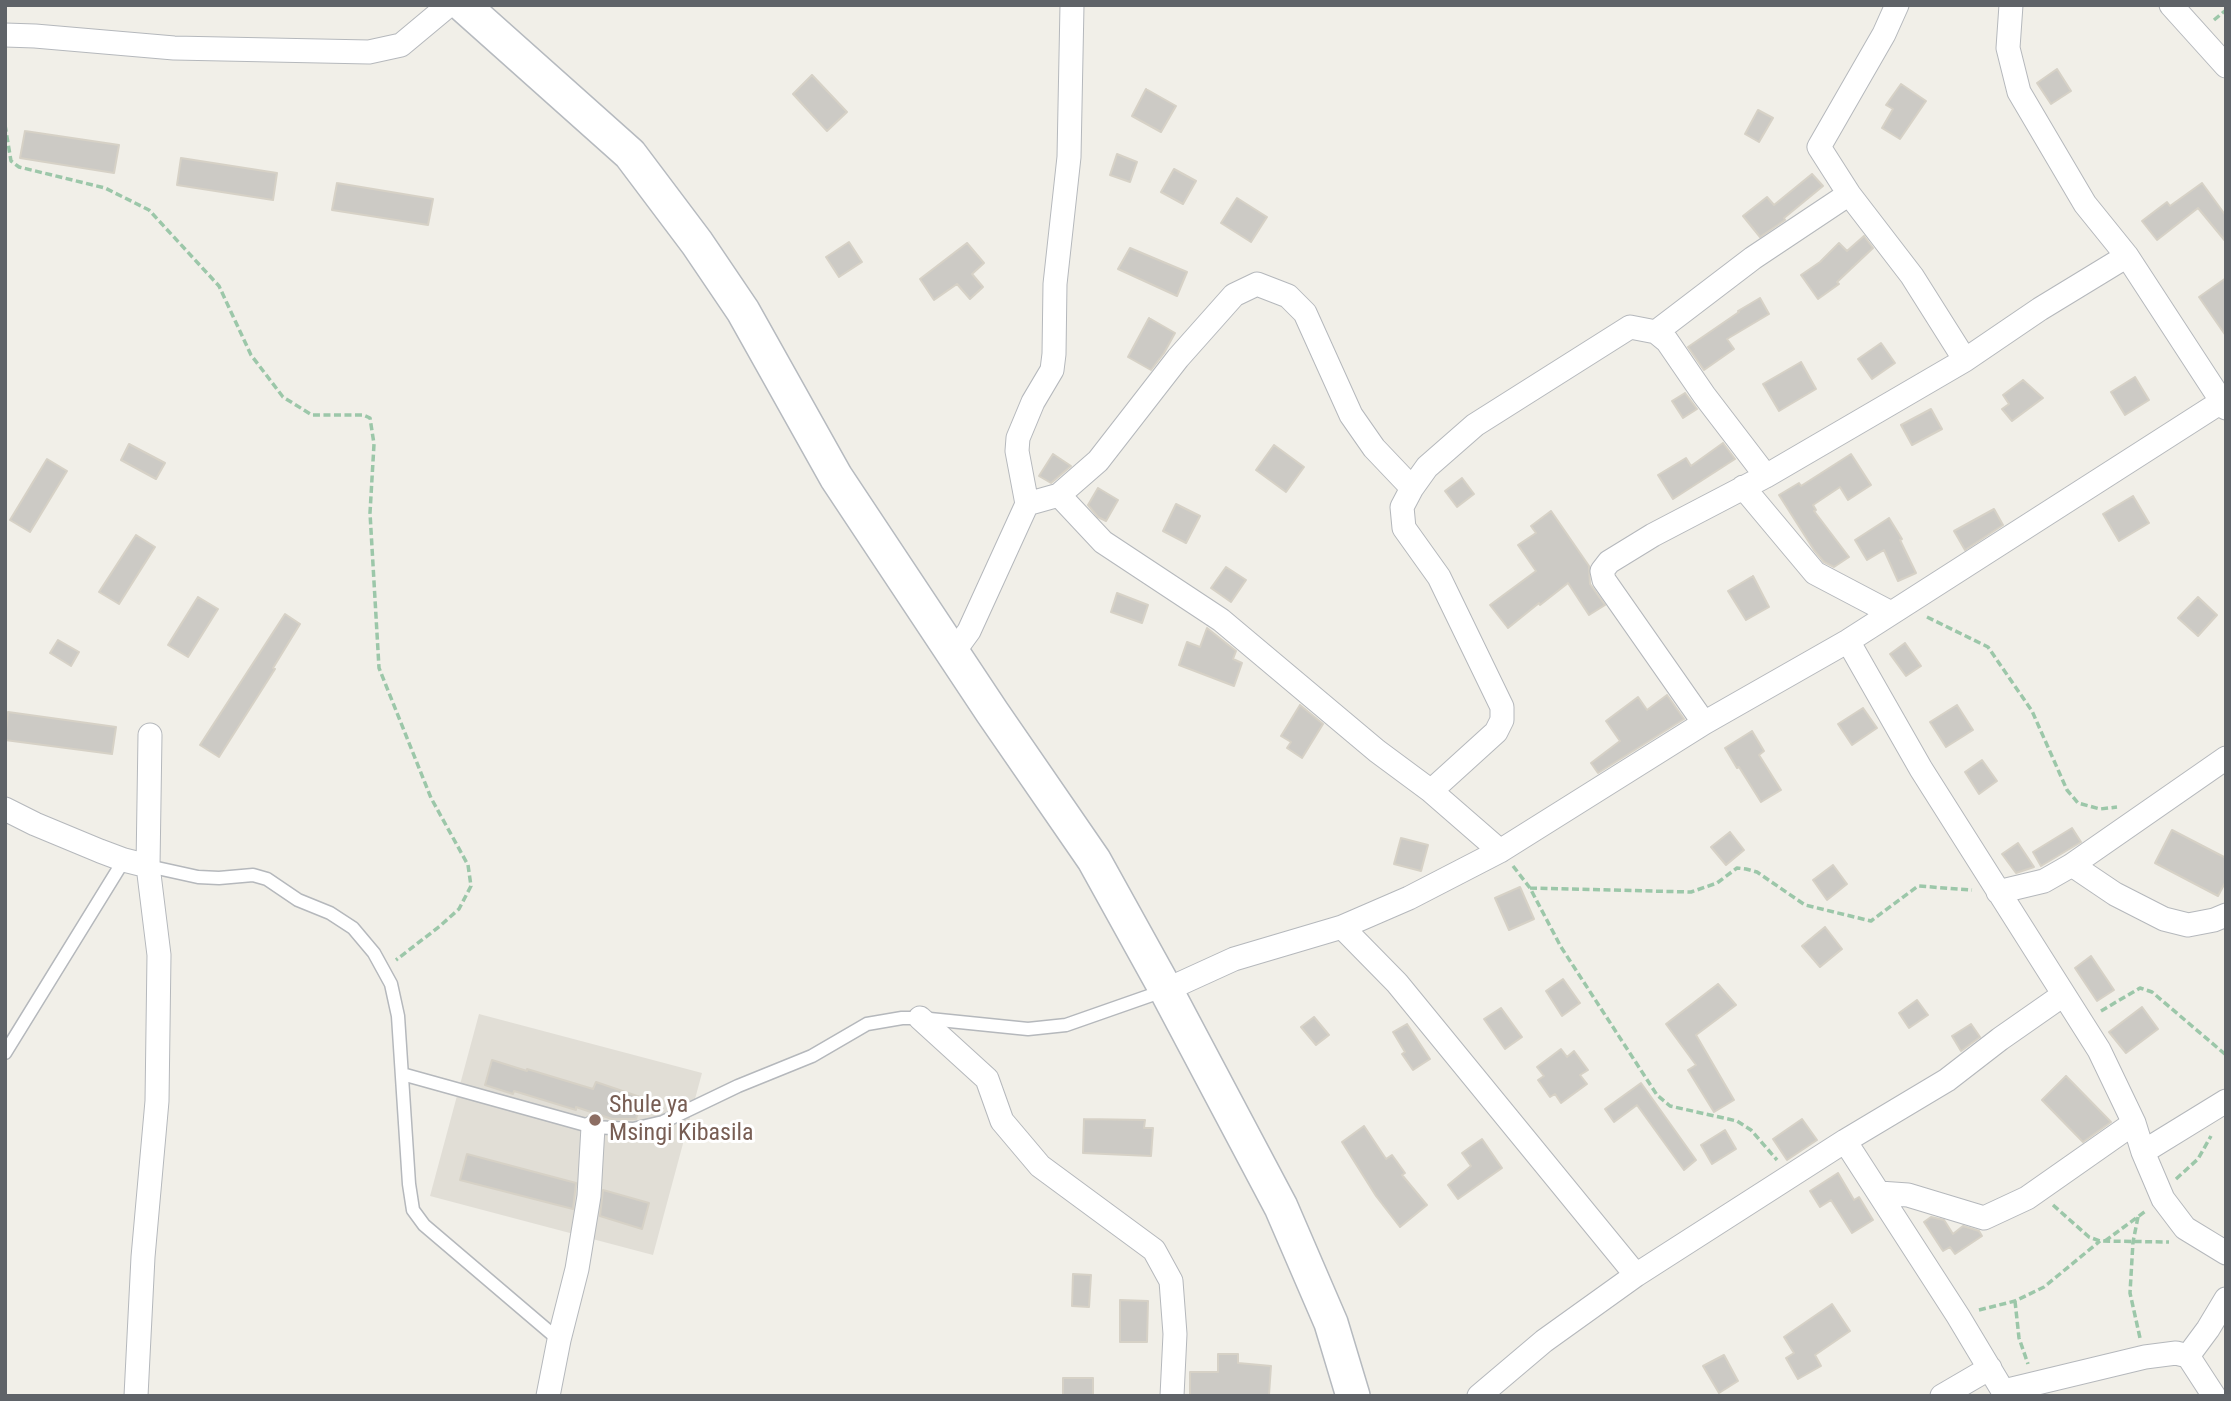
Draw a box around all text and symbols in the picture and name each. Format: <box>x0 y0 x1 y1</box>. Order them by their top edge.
place label: Shule ya Msingi Kibasila <box>609 1092 753 1148</box>
marker: Shule ya Msingi Kibasila <box>587 1112 603 1128</box>

